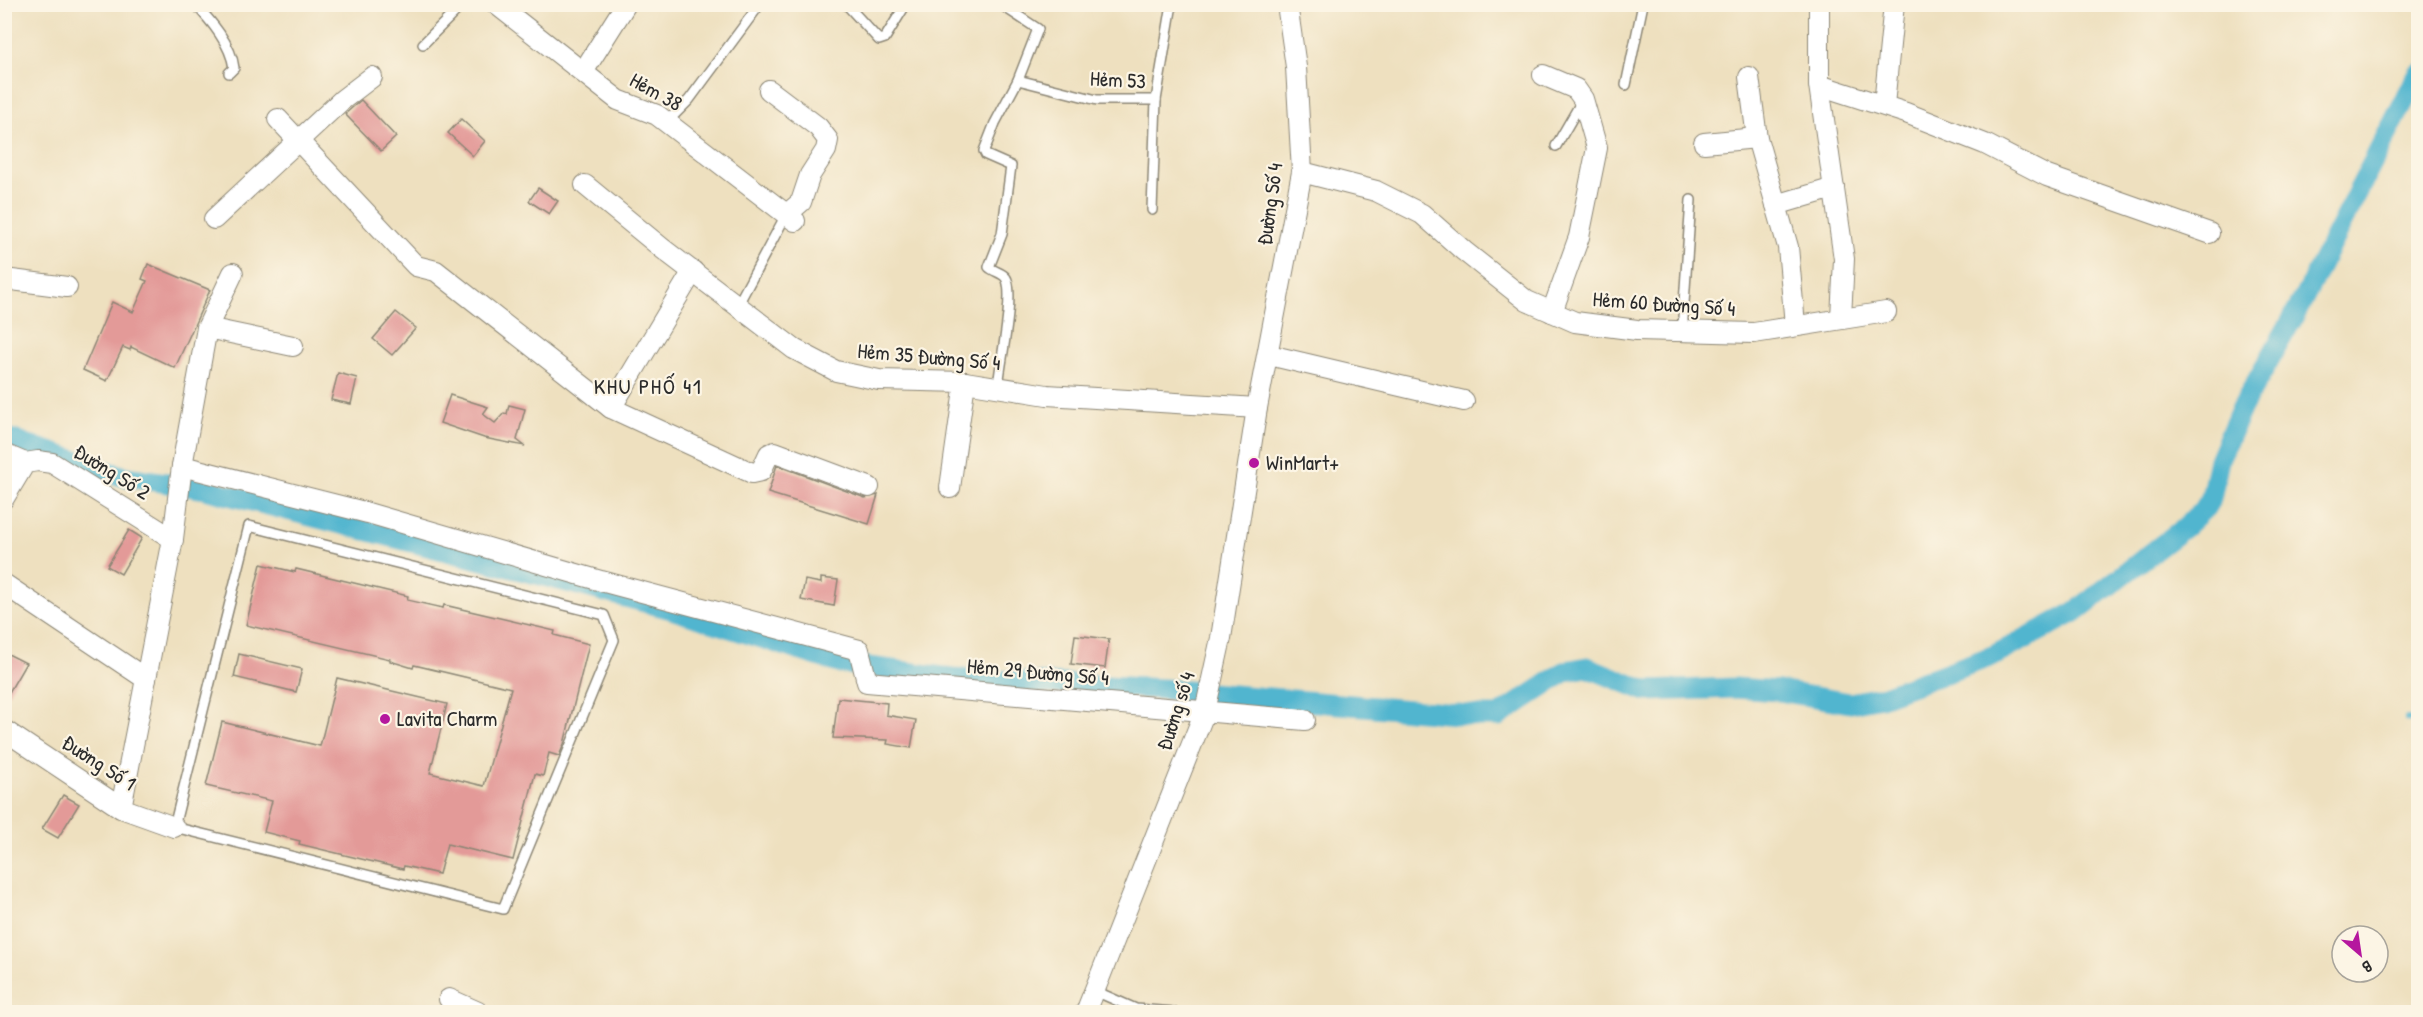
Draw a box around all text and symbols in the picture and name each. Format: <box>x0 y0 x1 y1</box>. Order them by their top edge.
street label: Hẻm 53 <box>1090 64 1147 95</box>
street label: Hẻm 38 <box>625 65 688 118</box>
street label: Đường Số 4 <box>1249 161 1290 247</box>
street label: Hẻm 60 Đường Số 4 <box>1592 284 1736 323</box>
street label: Hẻm 35 Đường Số 4 <box>856 336 1002 377</box>
district label: KHU PHỐ 41 <box>594 371 702 401</box>
street label: Đường Số 2 <box>69 437 156 506</box>
place label: WinMart+ <box>1266 448 1339 477</box>
marker: WinMart+ <box>1247 456 1261 470</box>
street label: Hẻm 29 Đường Số 4 <box>966 651 1110 692</box>
street label: Đường số 4 <box>1149 668 1202 754</box>
place label: Lavita Charm <box>397 704 497 733</box>
marker: Lavita Charm <box>378 712 392 726</box>
street label: Đường Số 1 <box>57 728 142 797</box>
north arrow <box>2330 924 2390 984</box>
text: B <box>2358 956 2376 979</box>

